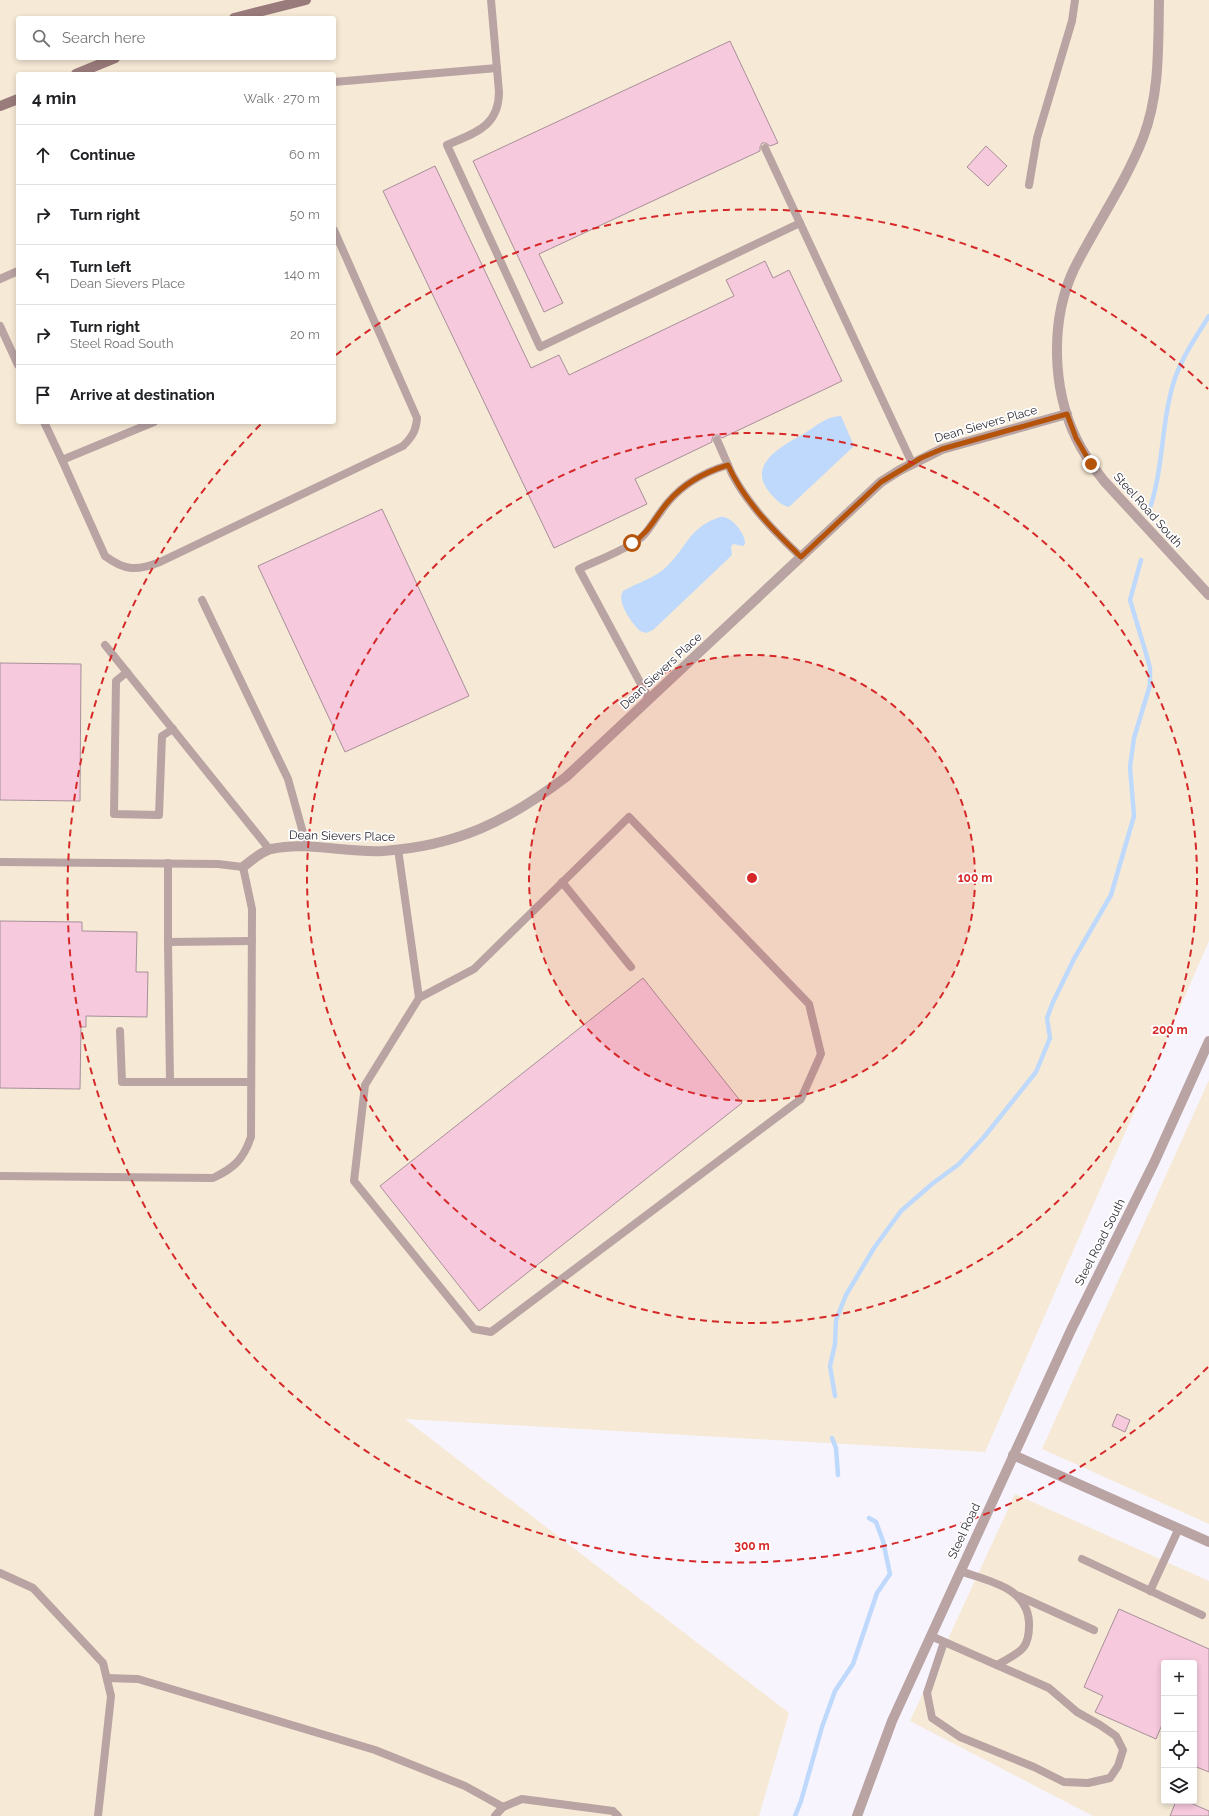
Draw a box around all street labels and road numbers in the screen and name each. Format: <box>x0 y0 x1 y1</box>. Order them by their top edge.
street label: Dean Sievers Place <box>933 403 1039 445</box>
street label: Steel Road South <box>1111 470 1185 550</box>
street label: Dean Sievers Place <box>617 630 705 712</box>
street label: Dean Sievers Place <box>289 828 395 844</box>
street label: Steel Road South <box>1072 1196 1128 1288</box>
street label: Steel Road <box>945 1501 983 1561</box>

